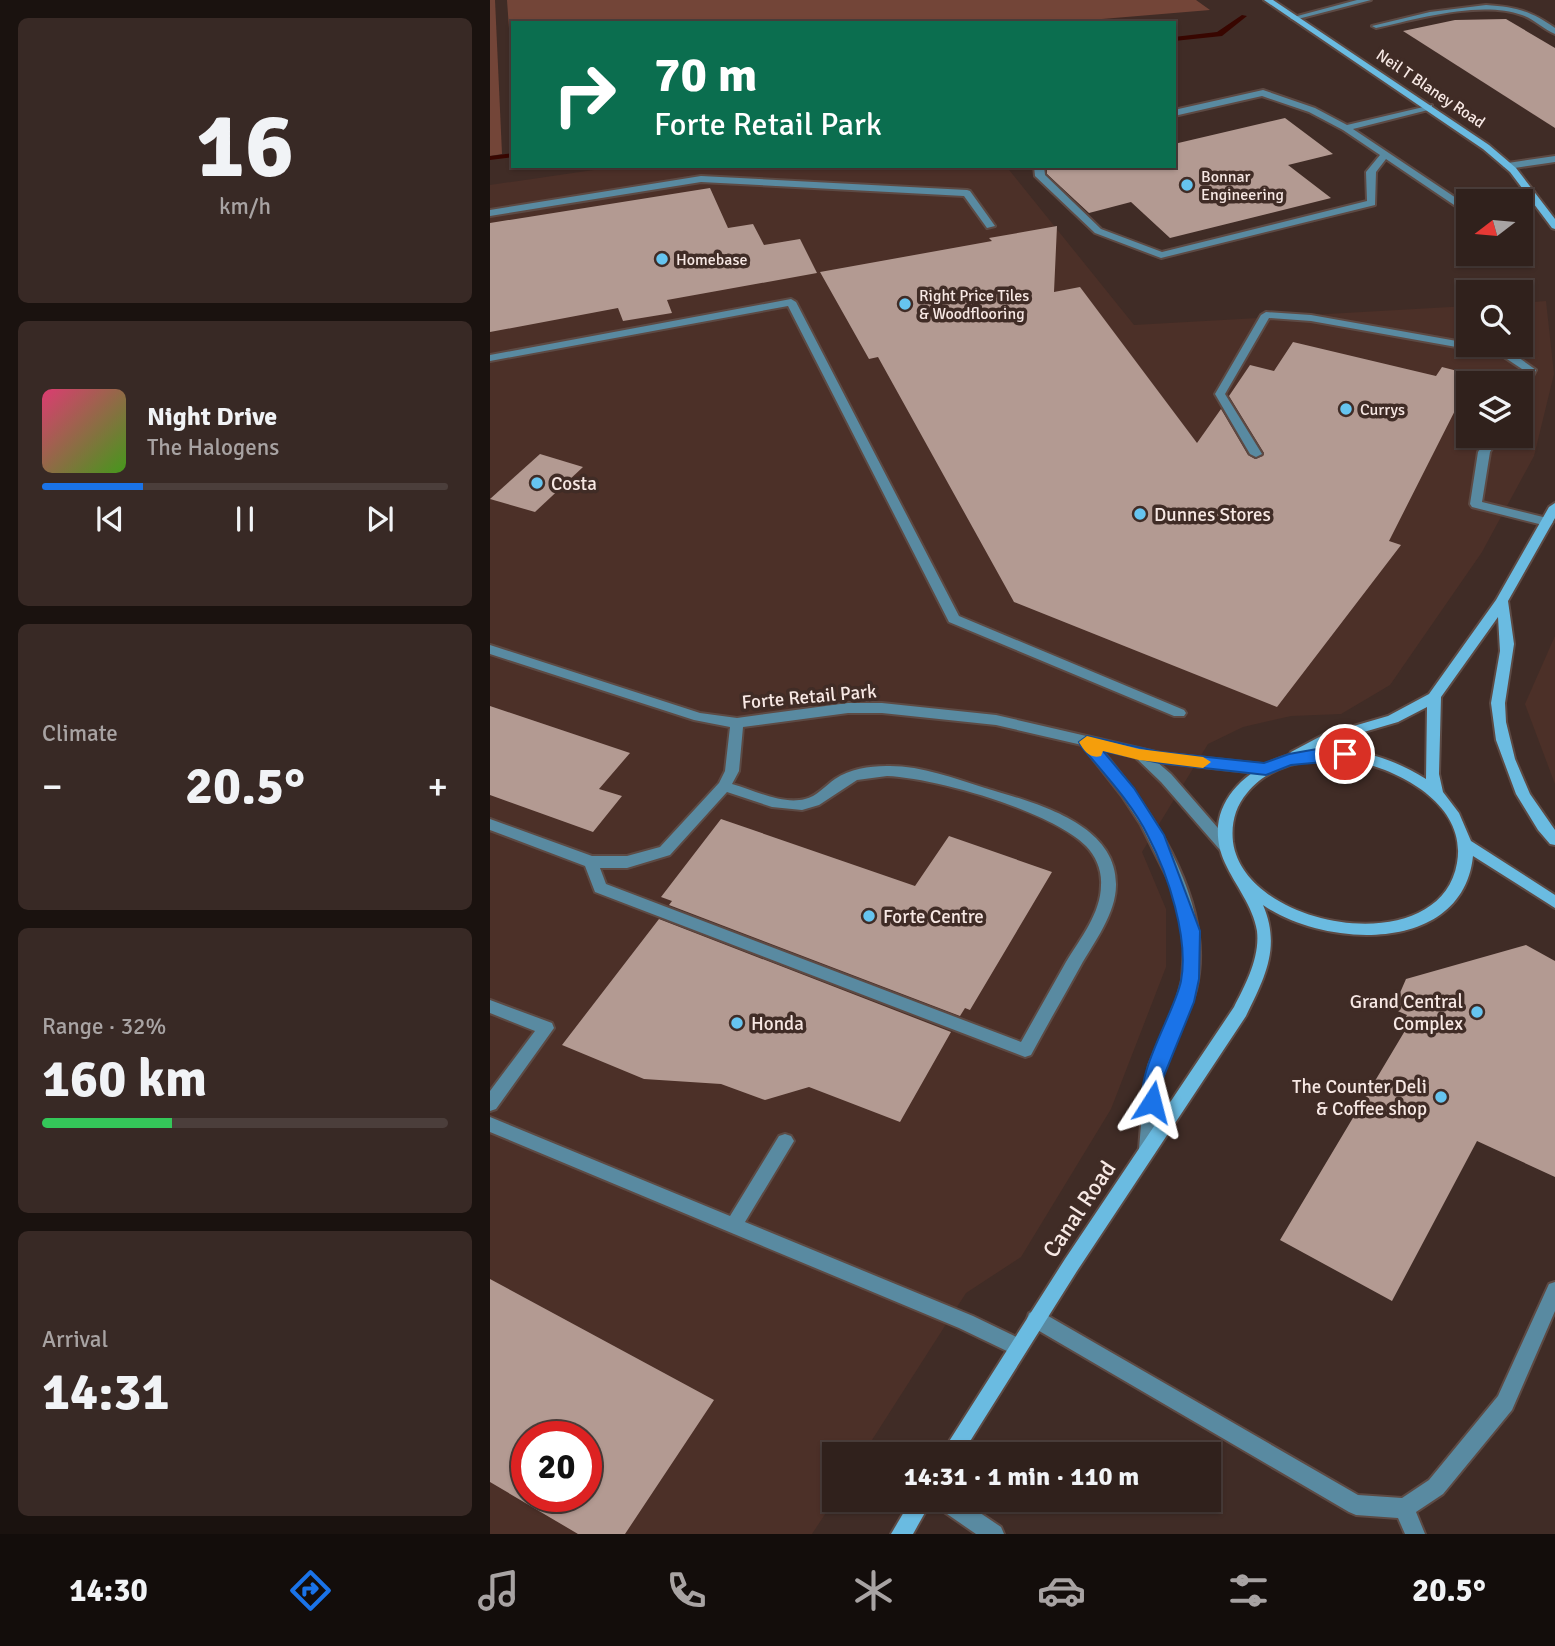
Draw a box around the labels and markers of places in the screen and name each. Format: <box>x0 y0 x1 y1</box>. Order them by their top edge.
place label: Bonnar Engineering <box>1201 167 1284 205</box>
marker: Bonnar Engineering <box>1179 177 1195 193</box>
place label: Homebase <box>676 250 747 270</box>
marker: Homebase <box>654 251 670 267</box>
place label: Right Price Tiles & Woodflooring <box>919 286 1029 324</box>
marker: Right Price Tiles & Woodflooring <box>897 296 913 312</box>
place label: Currys <box>1360 400 1405 420</box>
marker: Currys <box>1338 401 1354 417</box>
place label: Costa <box>551 472 597 496</box>
marker: Costa <box>529 475 545 491</box>
place label: Dunnes Stores <box>1154 503 1271 527</box>
marker: Dunnes Stores <box>1132 506 1148 522</box>
pin <box>1315 724 1375 784</box>
place label: Forte Centre <box>883 905 984 929</box>
marker: Forte Centre <box>861 908 877 924</box>
place label: Grand Central Complex <box>1350 990 1463 1036</box>
marker: Grand Central Complex <box>1469 1004 1485 1020</box>
place label: Honda <box>751 1012 804 1036</box>
marker: Honda <box>729 1015 745 1031</box>
place label: The Counter Deli & Coffee shop <box>1292 1075 1427 1121</box>
marker: The Counter Deli & Coffee shop <box>1433 1089 1449 1105</box>

